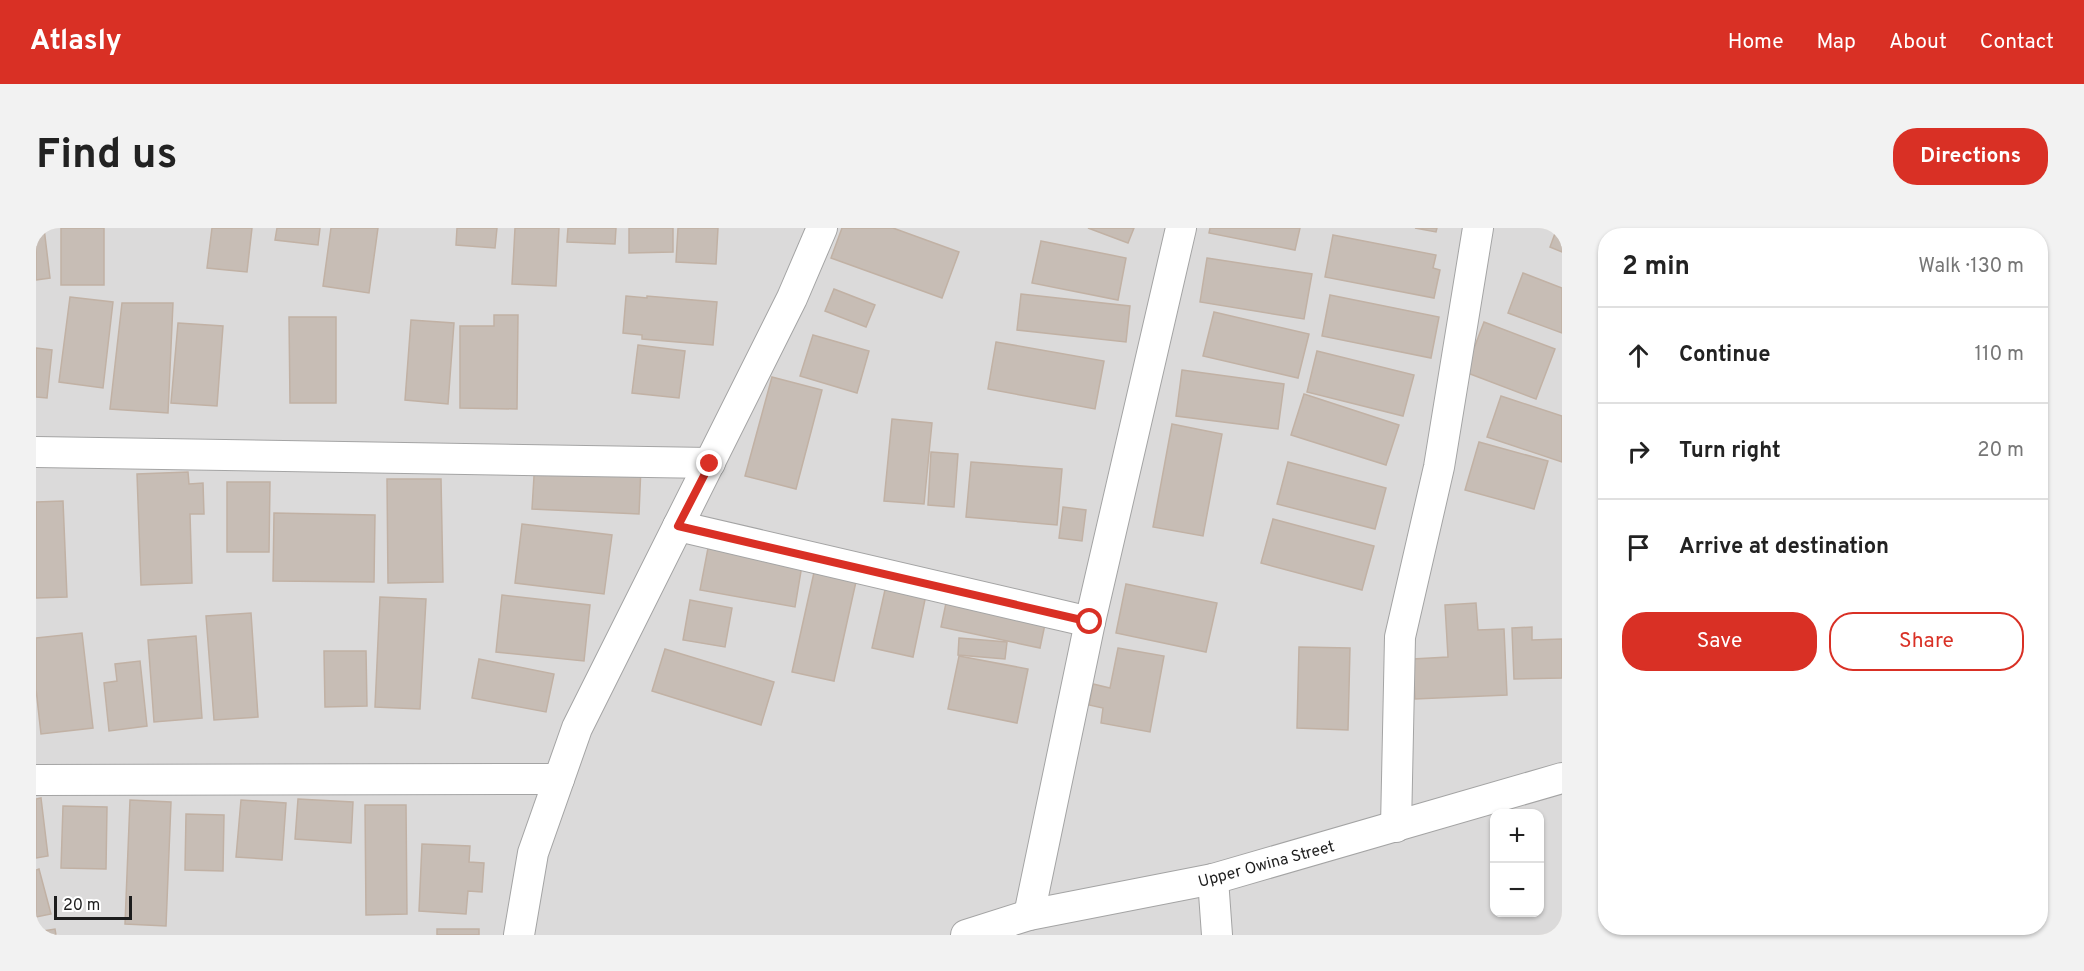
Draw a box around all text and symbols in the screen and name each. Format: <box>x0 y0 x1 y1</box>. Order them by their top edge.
text: Atlasly <box>30 24 122 60</box>
text: Home <box>1728 29 1784 56</box>
text: Map <box>1817 29 1856 56</box>
text: About <box>1889 29 1947 56</box>
text: Contact <box>1980 29 2054 56</box>
button: Directions <box>1893 128 2048 185</box>
text: Find us <box>36 130 177 183</box>
text: 2 min <box>1622 251 1690 284</box>
text: Walk · 130 m <box>1918 254 2024 280</box>
icon: ahead <box>1622 339 1655 372</box>
text: Continue <box>1679 342 1770 369</box>
text: 110 m <box>1975 342 2024 368</box>
icon: right <box>1622 435 1655 468</box>
text: Turn right <box>1679 438 1781 465</box>
text: 20 m <box>1977 438 2024 464</box>
route end <box>696 450 722 476</box>
icon: arrive <box>1622 531 1655 564</box>
text: Arrive at destination <box>1679 534 1889 561</box>
route start <box>1076 608 1102 634</box>
button: Save <box>1622 612 1817 671</box>
button: Share <box>1829 612 2024 671</box>
map controls <box>1490 809 1544 917</box>
button: + <box>1490 809 1544 863</box>
street label: Upper Owina Street <box>1196 837 1337 893</box>
button: − <box>1490 863 1544 917</box>
scale bar <box>54 893 132 920</box>
text: 20 m <box>63 896 100 916</box>

